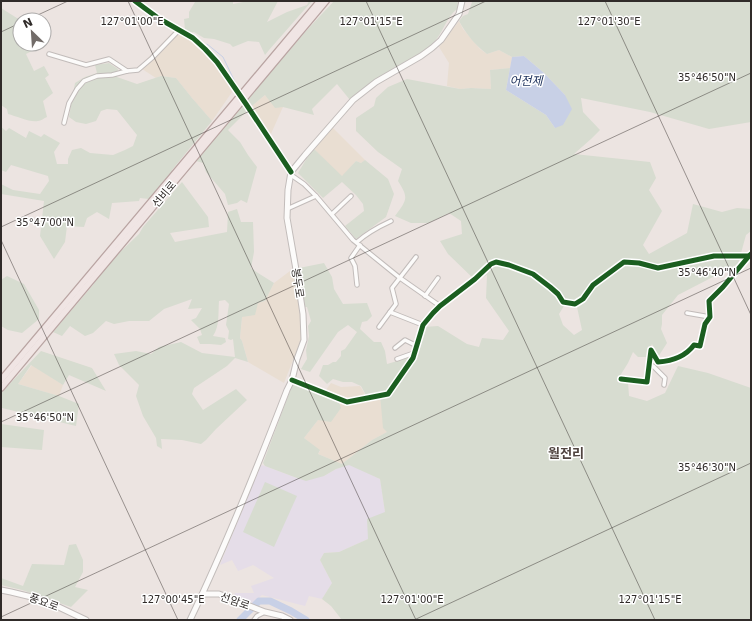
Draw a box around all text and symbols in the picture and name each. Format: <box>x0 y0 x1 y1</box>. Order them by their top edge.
north arrow <box>12 12 52 52</box>
text: N <box>21 16 35 31</box>
text: 127°01'00"E <box>100 16 164 27</box>
text: 127°01'15"E <box>339 16 403 27</box>
text: 127°01'30"E <box>577 16 641 27</box>
text: 35°46'50"N <box>678 72 736 83</box>
water label: 어전제 <box>509 74 545 88</box>
street label: 선비로 <box>150 179 179 210</box>
text: 35°47'00"N <box>16 217 74 228</box>
street label: 봉두로 <box>289 267 306 299</box>
text: 35°46'40"N <box>678 267 736 278</box>
text: 35°46'50"N <box>16 412 74 423</box>
district label: 월전리 <box>548 446 584 461</box>
text: 35°46'30"N <box>678 462 736 473</box>
street label: 선암로 <box>218 590 251 613</box>
street label: 풍요로 <box>27 591 60 614</box>
text: 127°00'45"E <box>141 594 205 605</box>
text: 127°01'00"E <box>380 594 444 605</box>
text: 127°01'15"E <box>618 594 682 605</box>

